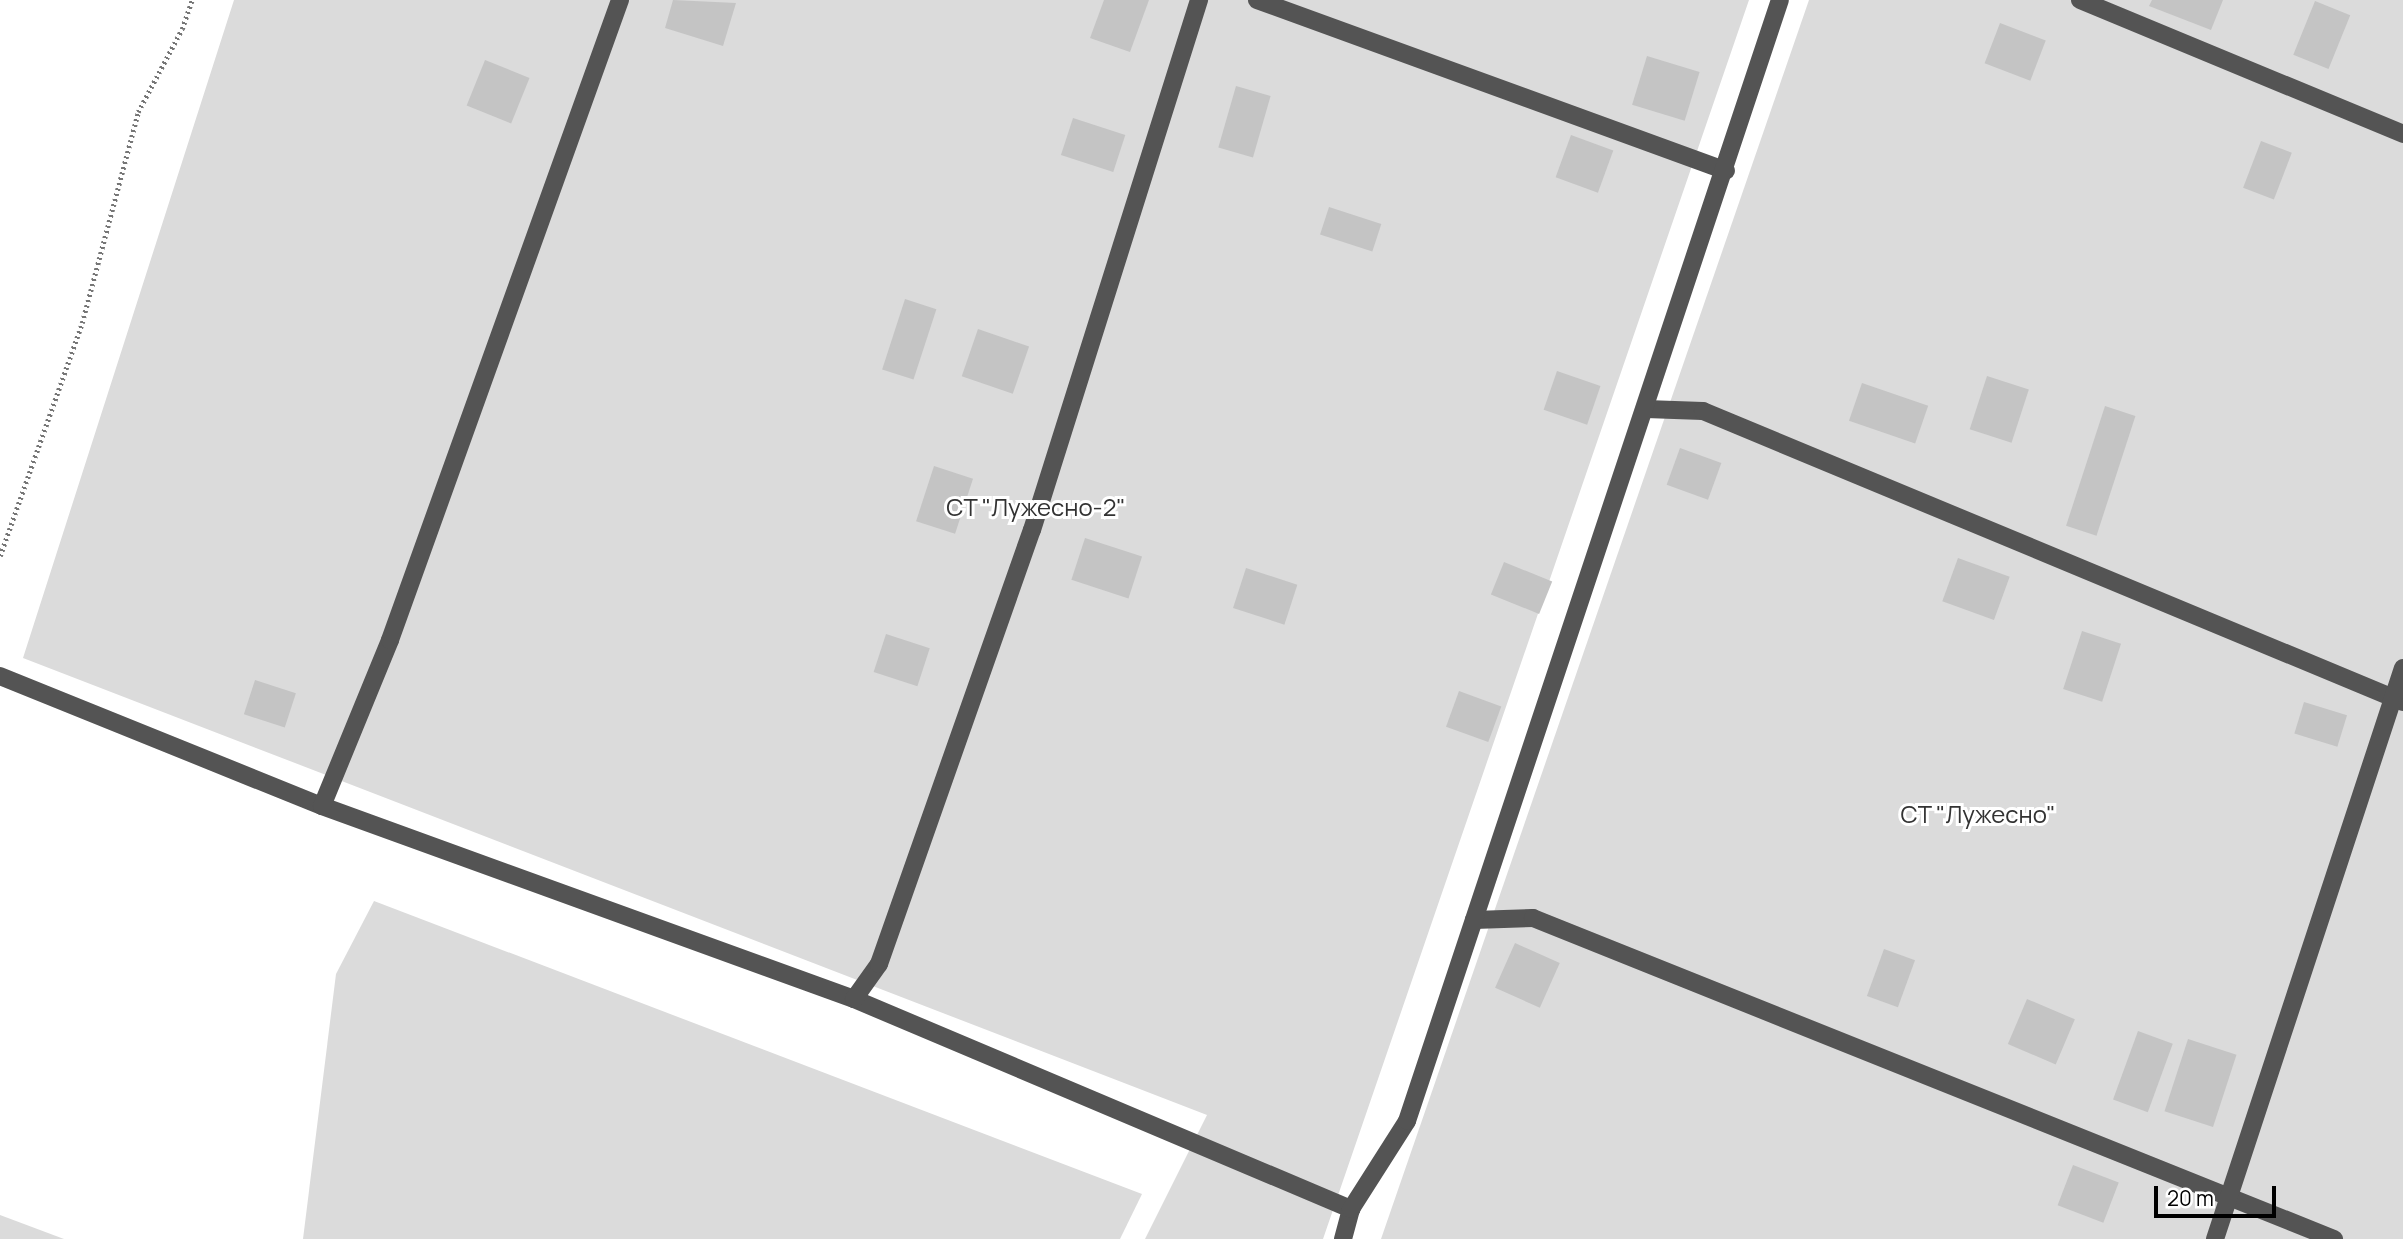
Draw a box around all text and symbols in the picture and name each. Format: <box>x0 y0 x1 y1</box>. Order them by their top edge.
park label: СТ "Лужесно-2" <box>946 493 1126 521</box>
park label: СТ "Лужесно" <box>1900 800 2056 828</box>
scale bar <box>2158 1172 2280 1216</box>
text: 20 m <box>2167 1184 2214 1212</box>

